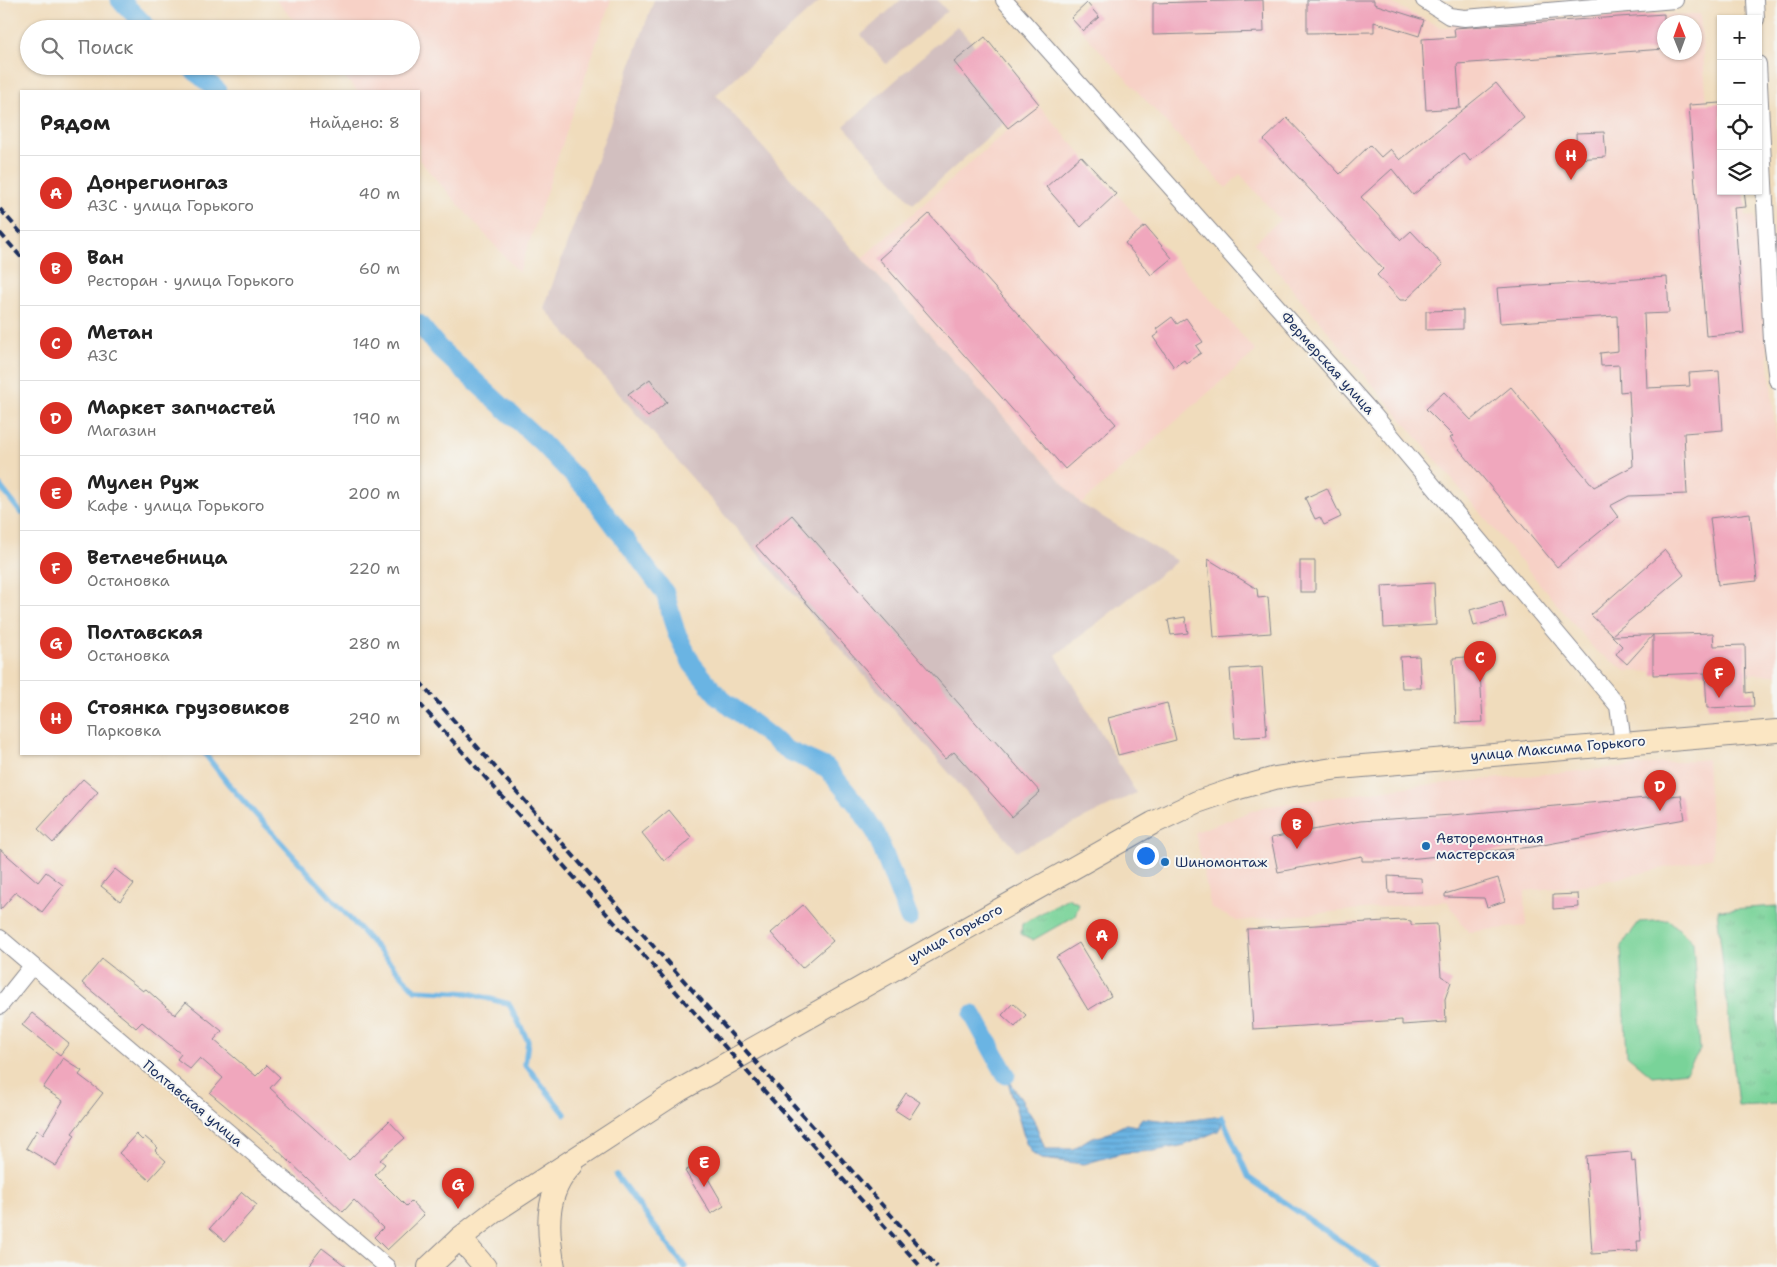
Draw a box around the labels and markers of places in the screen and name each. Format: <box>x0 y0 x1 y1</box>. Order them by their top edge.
pin: H <box>1555 139 1587 180</box>
pin: C <box>1464 641 1496 682</box>
pin: F <box>1703 657 1735 698</box>
pin: D <box>1644 770 1676 811</box>
pin: B <box>1281 808 1313 849</box>
place label: Авторемонтная мастерская <box>1436 829 1544 863</box>
marker: Авторемонтная мастерская <box>1420 840 1432 852</box>
place label: Шиномонтаж <box>1175 853 1268 871</box>
marker: Шиномонтаж <box>1159 856 1171 868</box>
pin: A <box>1086 919 1118 960</box>
pin: E <box>688 1146 720 1187</box>
pin: G <box>442 1168 474 1209</box>

